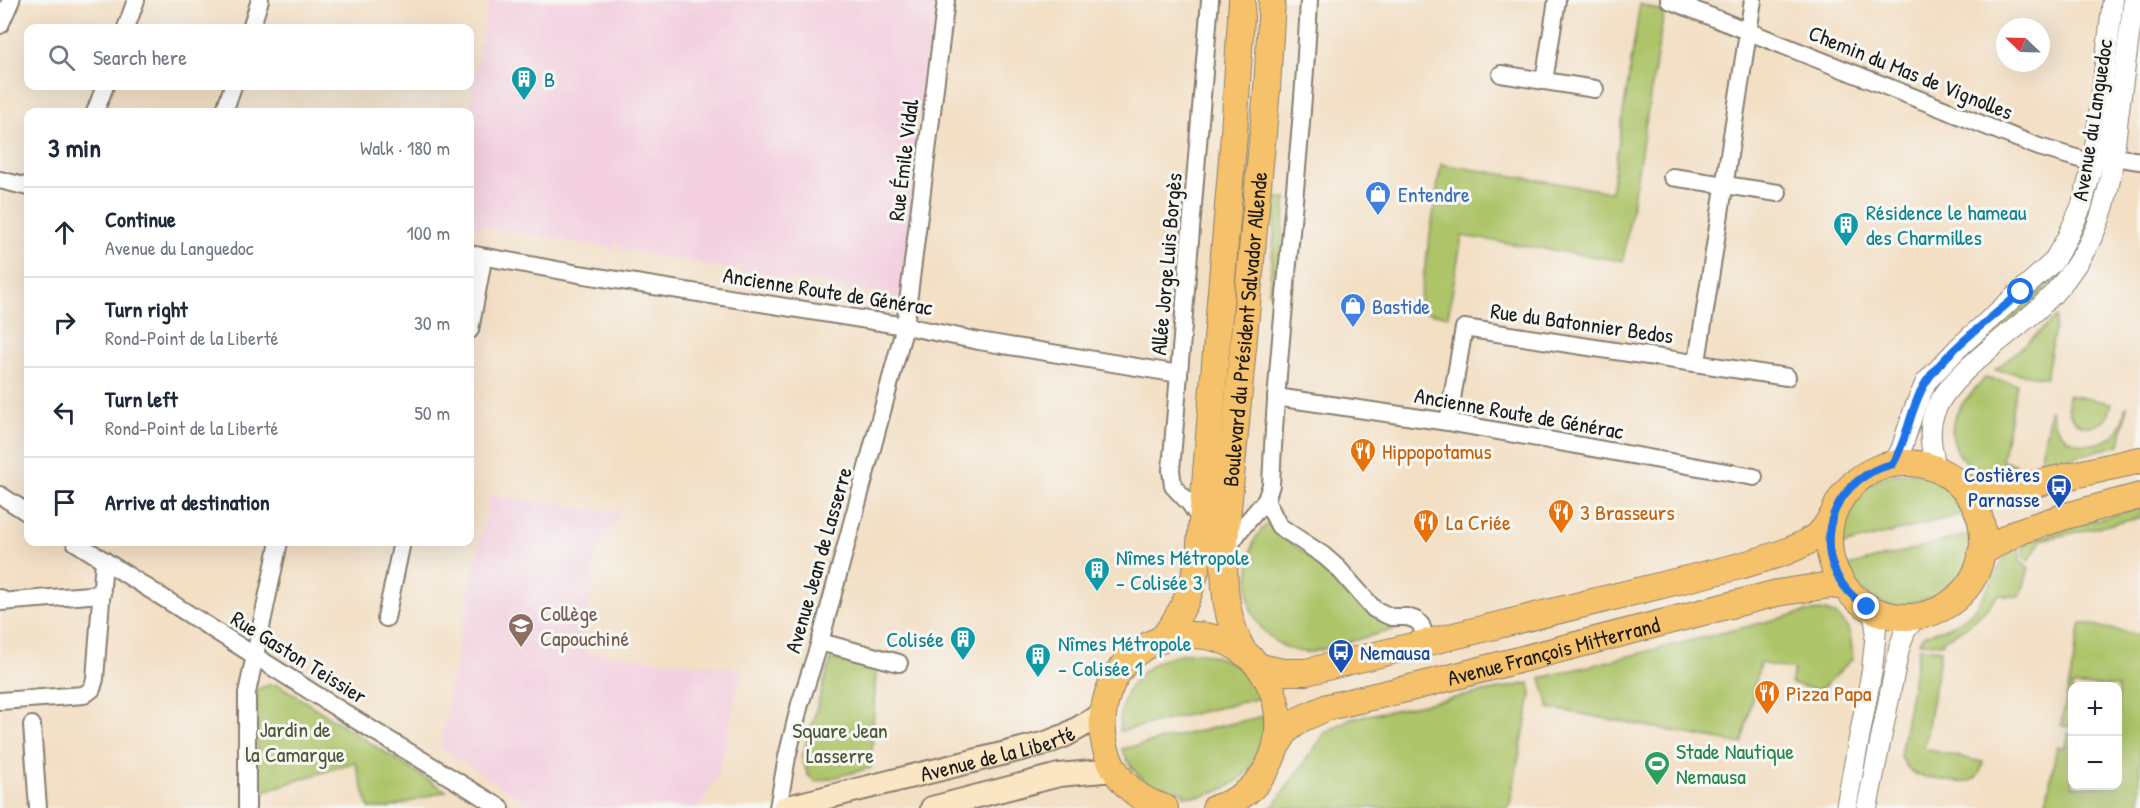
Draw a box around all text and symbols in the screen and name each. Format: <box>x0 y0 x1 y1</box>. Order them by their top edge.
street label: Chemin du Mas de Vignolles <box>1804 17 2018 127</box>
north arrow <box>1996 18 2050 72</box>
search box <box>24 24 474 90</box>
street label: Avenue du Languedoc <box>2064 37 2120 203</box>
icon: search <box>45 41 78 74</box>
text: Search here <box>93 42 187 72</box>
building icon: B <box>509 64 539 102</box>
place label: B <box>544 64 555 94</box>
street label: Rue Émile Vidal <box>881 97 925 222</box>
text: 3 min <box>48 130 101 165</box>
text: Walk · 180 m <box>360 134 450 161</box>
street label: Boulevard du Président Salvador Allende <box>1215 170 1274 488</box>
street label: Allée Jorge Luis Borgès <box>1143 172 1189 356</box>
shop icon: Entendre <box>1363 179 1393 217</box>
place label: Entendre <box>1398 179 1470 209</box>
place label: Résidence le hameau des Charmilles <box>1866 197 2027 252</box>
text: Continue <box>105 204 176 234</box>
building icon: Résidence le hameau des Charmilles <box>1831 210 1861 248</box>
icon: ahead <box>48 216 81 249</box>
text: 100 m <box>407 219 450 246</box>
text: Avenue du Languedoc <box>105 234 254 261</box>
street label: Ancienne Route de Générac <box>721 260 935 322</box>
route start <box>2007 278 2033 304</box>
shop icon: Bastide <box>1338 291 1368 329</box>
place label: Bastide <box>1372 291 1430 321</box>
text: Turn right <box>105 294 188 324</box>
street label: Rue du Batonnier Bedos <box>1489 295 1675 351</box>
icon: right <box>48 306 81 339</box>
text: 30 m <box>414 309 450 336</box>
text: Rond-Point de la Liberté <box>105 324 279 351</box>
street label: Ancienne Route de Générac <box>1412 380 1626 446</box>
text: Turn left <box>105 384 178 414</box>
icon: left <box>48 396 81 429</box>
text: 50 m <box>414 399 450 426</box>
text: Rond-Point de la Liberté <box>105 414 279 441</box>
restaurant icon: Hippopotamus <box>1348 436 1378 474</box>
place label: Hippopotamus <box>1382 436 1492 466</box>
place label: Costières Parnasse <box>1964 459 2040 514</box>
street label: Avenue Jean de Lasserre <box>777 463 859 656</box>
bus stop icon: Costières Parnasse <box>2044 472 2074 510</box>
icon: arrive <box>48 486 81 519</box>
text: Arrive at destination <box>105 487 270 517</box>
restaurant icon: 3 Brasseurs <box>1546 497 1576 535</box>
place label: 3 Brasseurs <box>1580 497 1675 527</box>
restaurant icon: La Criée <box>1411 507 1441 545</box>
place label: La Criée <box>1446 507 1511 537</box>
place label: Nîmes Métropole - Colisée 3 <box>1116 542 1250 597</box>
building icon: Nîmes Métropole - Colisée 3 <box>1082 555 1112 593</box>
route end <box>1853 593 1879 619</box>
place label: Collège Capouchiné <box>540 598 629 653</box>
street label: Rue Gaston Teissier <box>225 603 373 711</box>
street label: Avenue François Mitterrand <box>1444 609 1663 693</box>
school or university icon: Collège Capouchiné <box>506 611 536 649</box>
place label: Colisée <box>886 624 944 654</box>
building icon: Colisée <box>948 624 978 662</box>
place label: Nîmes Métropole - Colisée 1 <box>1058 628 1192 683</box>
bus stop icon: Nemausa <box>1326 637 1356 675</box>
place label: Nemausa <box>1360 637 1430 667</box>
building icon: Nîmes Métropole - Colisée 1 <box>1023 641 1053 679</box>
restaurant icon: Pizza Papa <box>1752 678 1782 716</box>
place label: Pizza Papa <box>1786 678 1872 708</box>
map controls <box>2068 682 2122 790</box>
button: + <box>2068 682 2122 736</box>
park label: Jardin de la Camargue <box>245 714 345 769</box>
park label: Square Jean Lasserre <box>792 715 888 770</box>
street label: Avenue de la Liberté <box>917 718 1080 789</box>
place label: Stade Nautique Nemausa <box>1676 736 1794 791</box>
button: − <box>2068 736 2122 790</box>
sports icon: Stade Nautique Nemausa <box>1642 749 1672 787</box>

